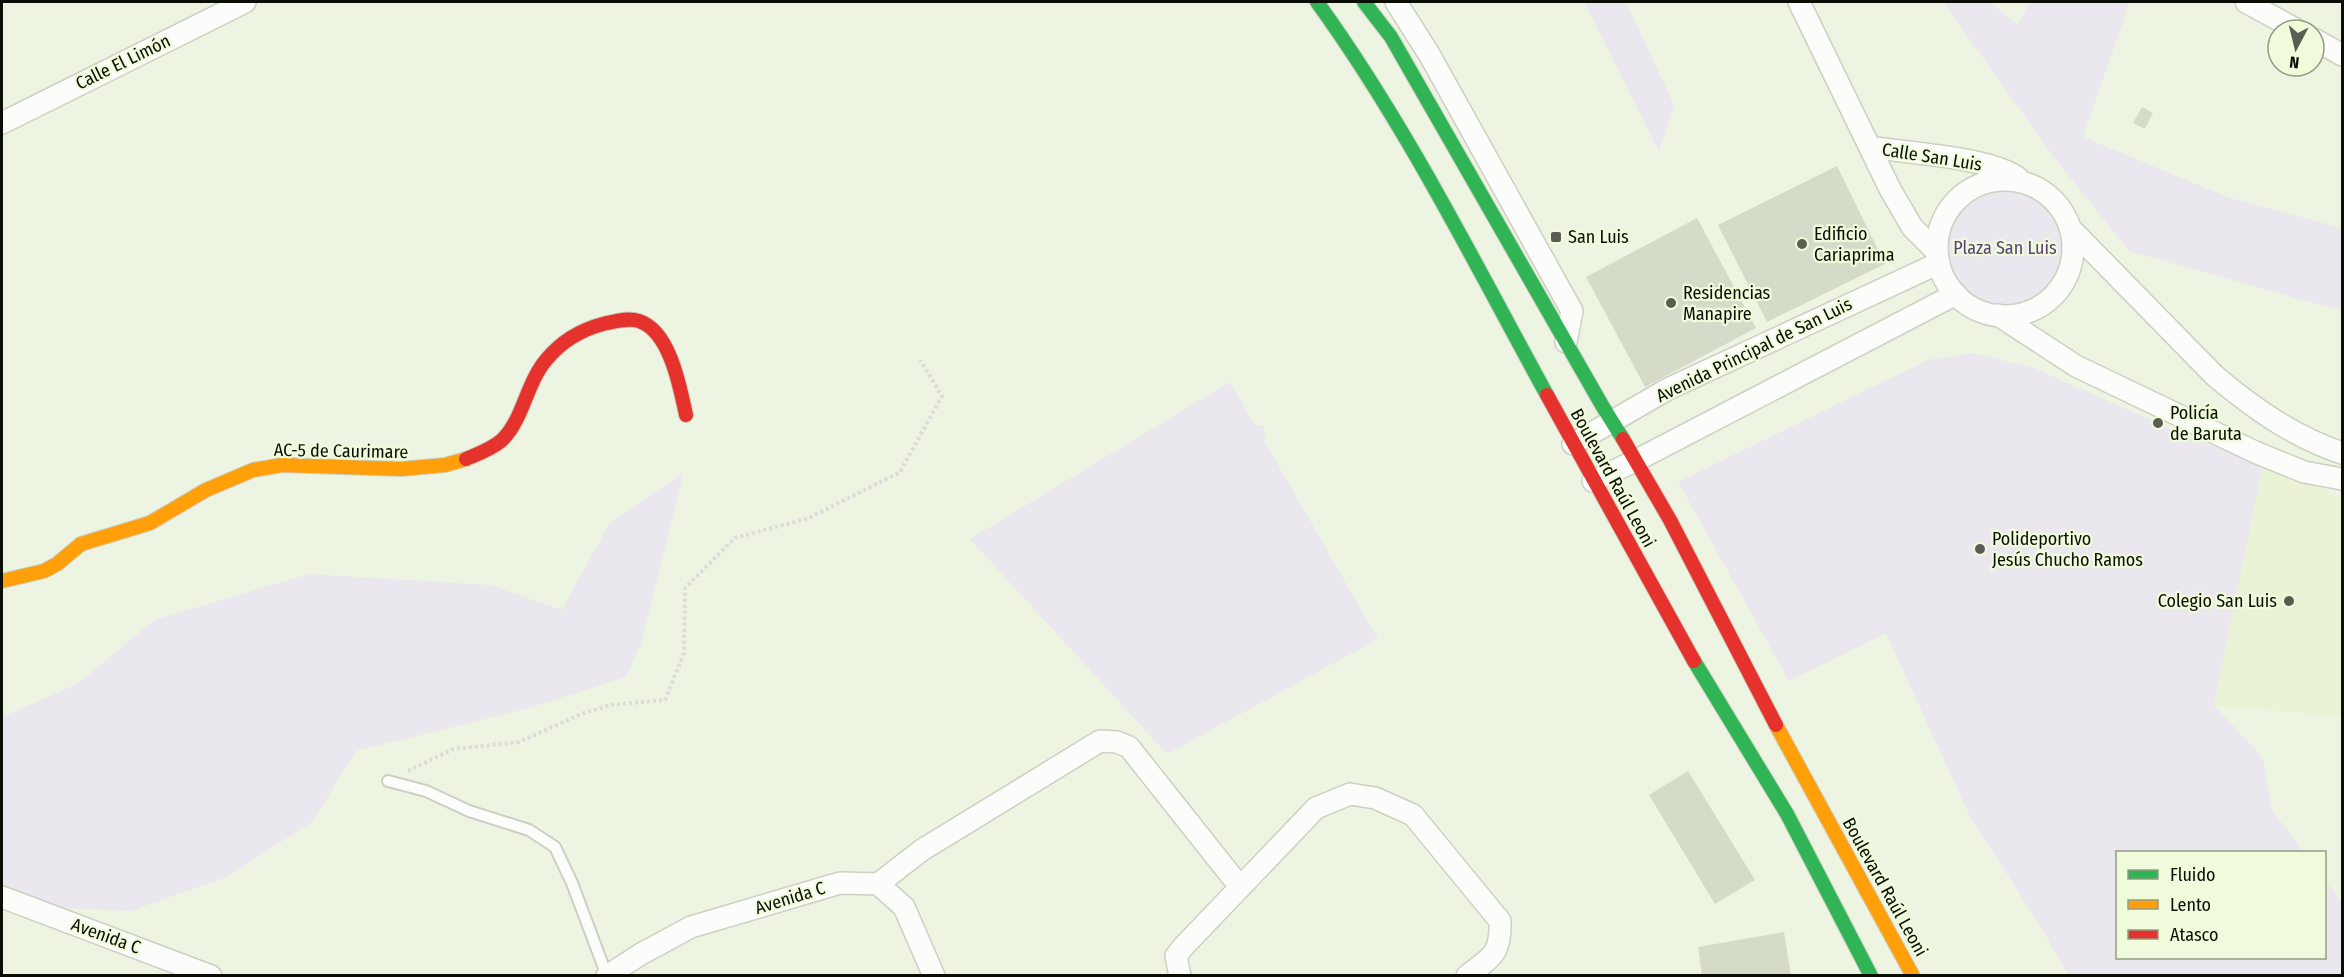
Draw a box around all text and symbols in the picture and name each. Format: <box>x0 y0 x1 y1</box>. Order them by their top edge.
north arrow <box>2266 18 2326 78</box>
street label: Calle El Limón <box>72 30 174 94</box>
text: N <box>2288 52 2300 72</box>
street label: Calle San Luis <box>1880 138 1984 176</box>
place label: Edificio Cariaprima <box>1814 223 1895 266</box>
place label: San Luis <box>1568 226 1629 248</box>
marker: San Luis <box>1549 230 1563 244</box>
marker: Edificio Cariaprima <box>1795 237 1809 251</box>
park label: Plaza San Luis <box>1953 237 2057 259</box>
place label: Residencias Manapire <box>1683 282 1771 325</box>
street label: Avenida Principal de San Luis <box>1652 293 1856 407</box>
marker: Residencias Manapire <box>1664 296 1678 310</box>
place label: Policía de Baruta <box>2170 402 2242 445</box>
street label: Boulevard Raúl Leoni <box>1566 405 1660 551</box>
marker: Policía de Baruta <box>2151 416 2165 430</box>
street label: AC-5 de Caurimare <box>274 439 408 463</box>
place label: Polideportivo Jesús Chucho Ramos <box>1992 528 2143 571</box>
marker: Polideportivo Jesús Chucho Ramos <box>1973 542 1987 556</box>
place label: Colegio San Luis <box>2158 590 2277 612</box>
marker: Colegio San Luis <box>2282 594 2296 608</box>
street label: Boulevard Raúl Leoni <box>1838 814 1932 960</box>
legend <box>2116 851 2326 959</box>
text: Fluido <box>2170 864 2216 886</box>
street label: Avenida C <box>752 877 828 919</box>
text: Lento <box>2170 894 2211 916</box>
street label: Avenida C <box>68 913 144 959</box>
text: Atasco <box>2170 924 2218 946</box>

